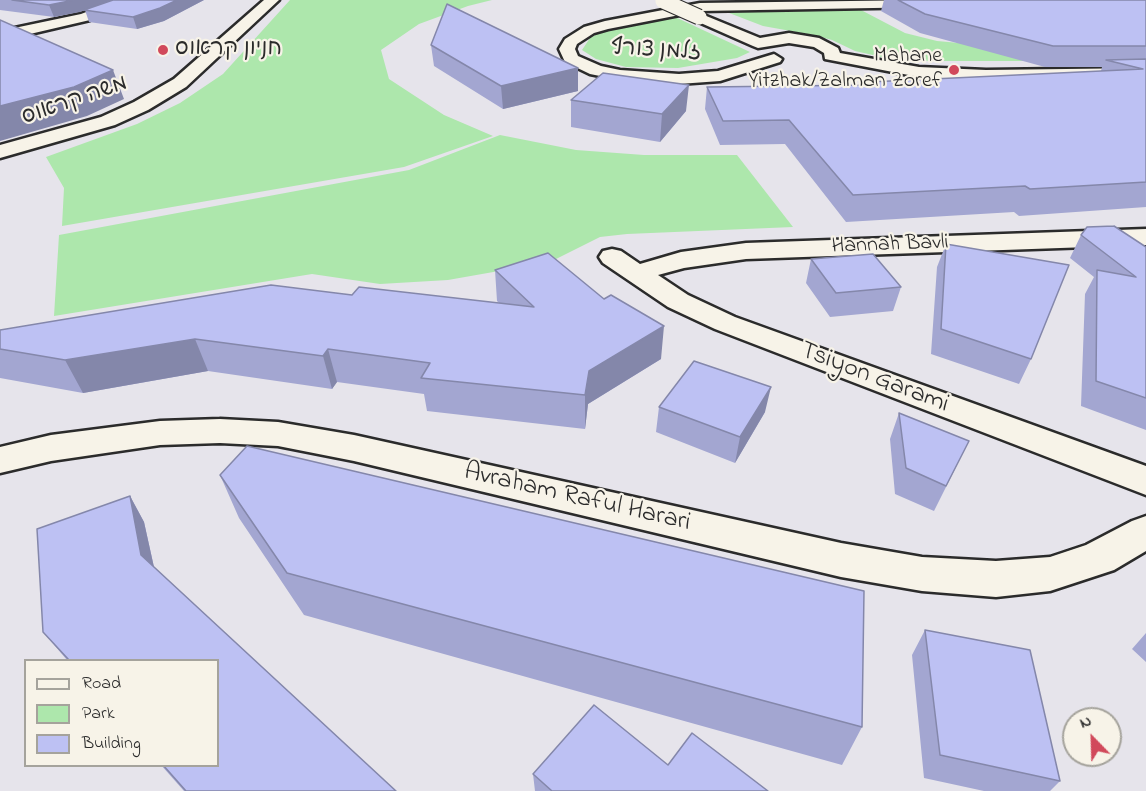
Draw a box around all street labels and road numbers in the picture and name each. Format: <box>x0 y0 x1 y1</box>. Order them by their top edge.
street label: זלמן צורף <box>610 36 702 68</box>
street label: משה קראוס <box>19 72 131 132</box>
street label: Hannah Bavli <box>831 231 949 261</box>
street label: Tsiyon Garami <box>795 336 953 422</box>
street label: Avraham Raful Harari <box>461 458 693 540</box>

